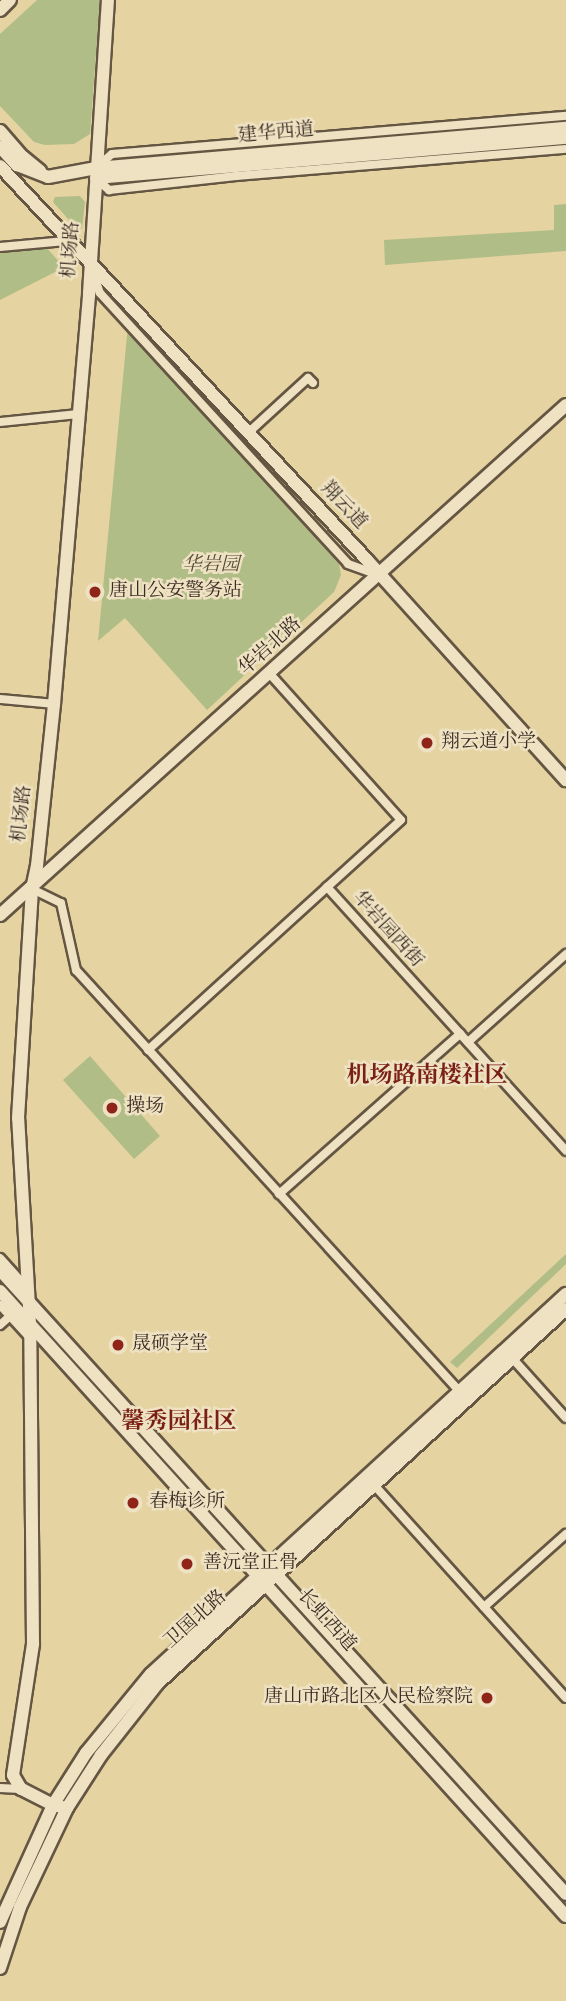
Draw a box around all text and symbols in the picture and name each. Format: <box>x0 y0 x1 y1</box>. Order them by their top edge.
street label: 建华西道 <box>237 119 315 149</box>
street label: 机场路 <box>59 221 85 279</box>
street label: 翔云道 <box>315 477 371 535</box>
park label: 华岩园 <box>183 555 239 577</box>
place label: 唐山公安警务站 <box>109 581 242 603</box>
marker: 唐山公安警务站 <box>87 584 103 600</box>
street label: 华岩北路 <box>235 613 307 681</box>
place label: 翔云道小学 <box>441 732 536 754</box>
marker: 翔云道小学 <box>419 735 435 751</box>
street label: 机场路 <box>9 784 37 844</box>
street label: 华岩园西街 <box>347 887 427 973</box>
district label: 机场路南楼社区 <box>347 1062 507 1090</box>
place label: 操场 <box>126 1097 164 1119</box>
marker: 操场 <box>104 1100 120 1116</box>
place label: 晟硕学堂 <box>132 1334 208 1356</box>
marker: 晟硕学堂 <box>110 1337 126 1353</box>
district label: 馨秀园社区 <box>122 1408 236 1436</box>
place label: 春梅诊所 <box>149 1492 225 1514</box>
marker: 春梅诊所 <box>123 1493 143 1513</box>
place label: 善沅堂正骨 <box>203 1553 298 1575</box>
marker: 善沅堂正骨 <box>177 1554 197 1574</box>
street label: 长虹西道 <box>292 1585 360 1657</box>
street label: 卫国北路 <box>160 1586 232 1654</box>
place label: 唐山市路北区人民检察院 <box>264 1687 473 1709</box>
marker: 唐山市路北区人民检察院 <box>479 1690 495 1706</box>

